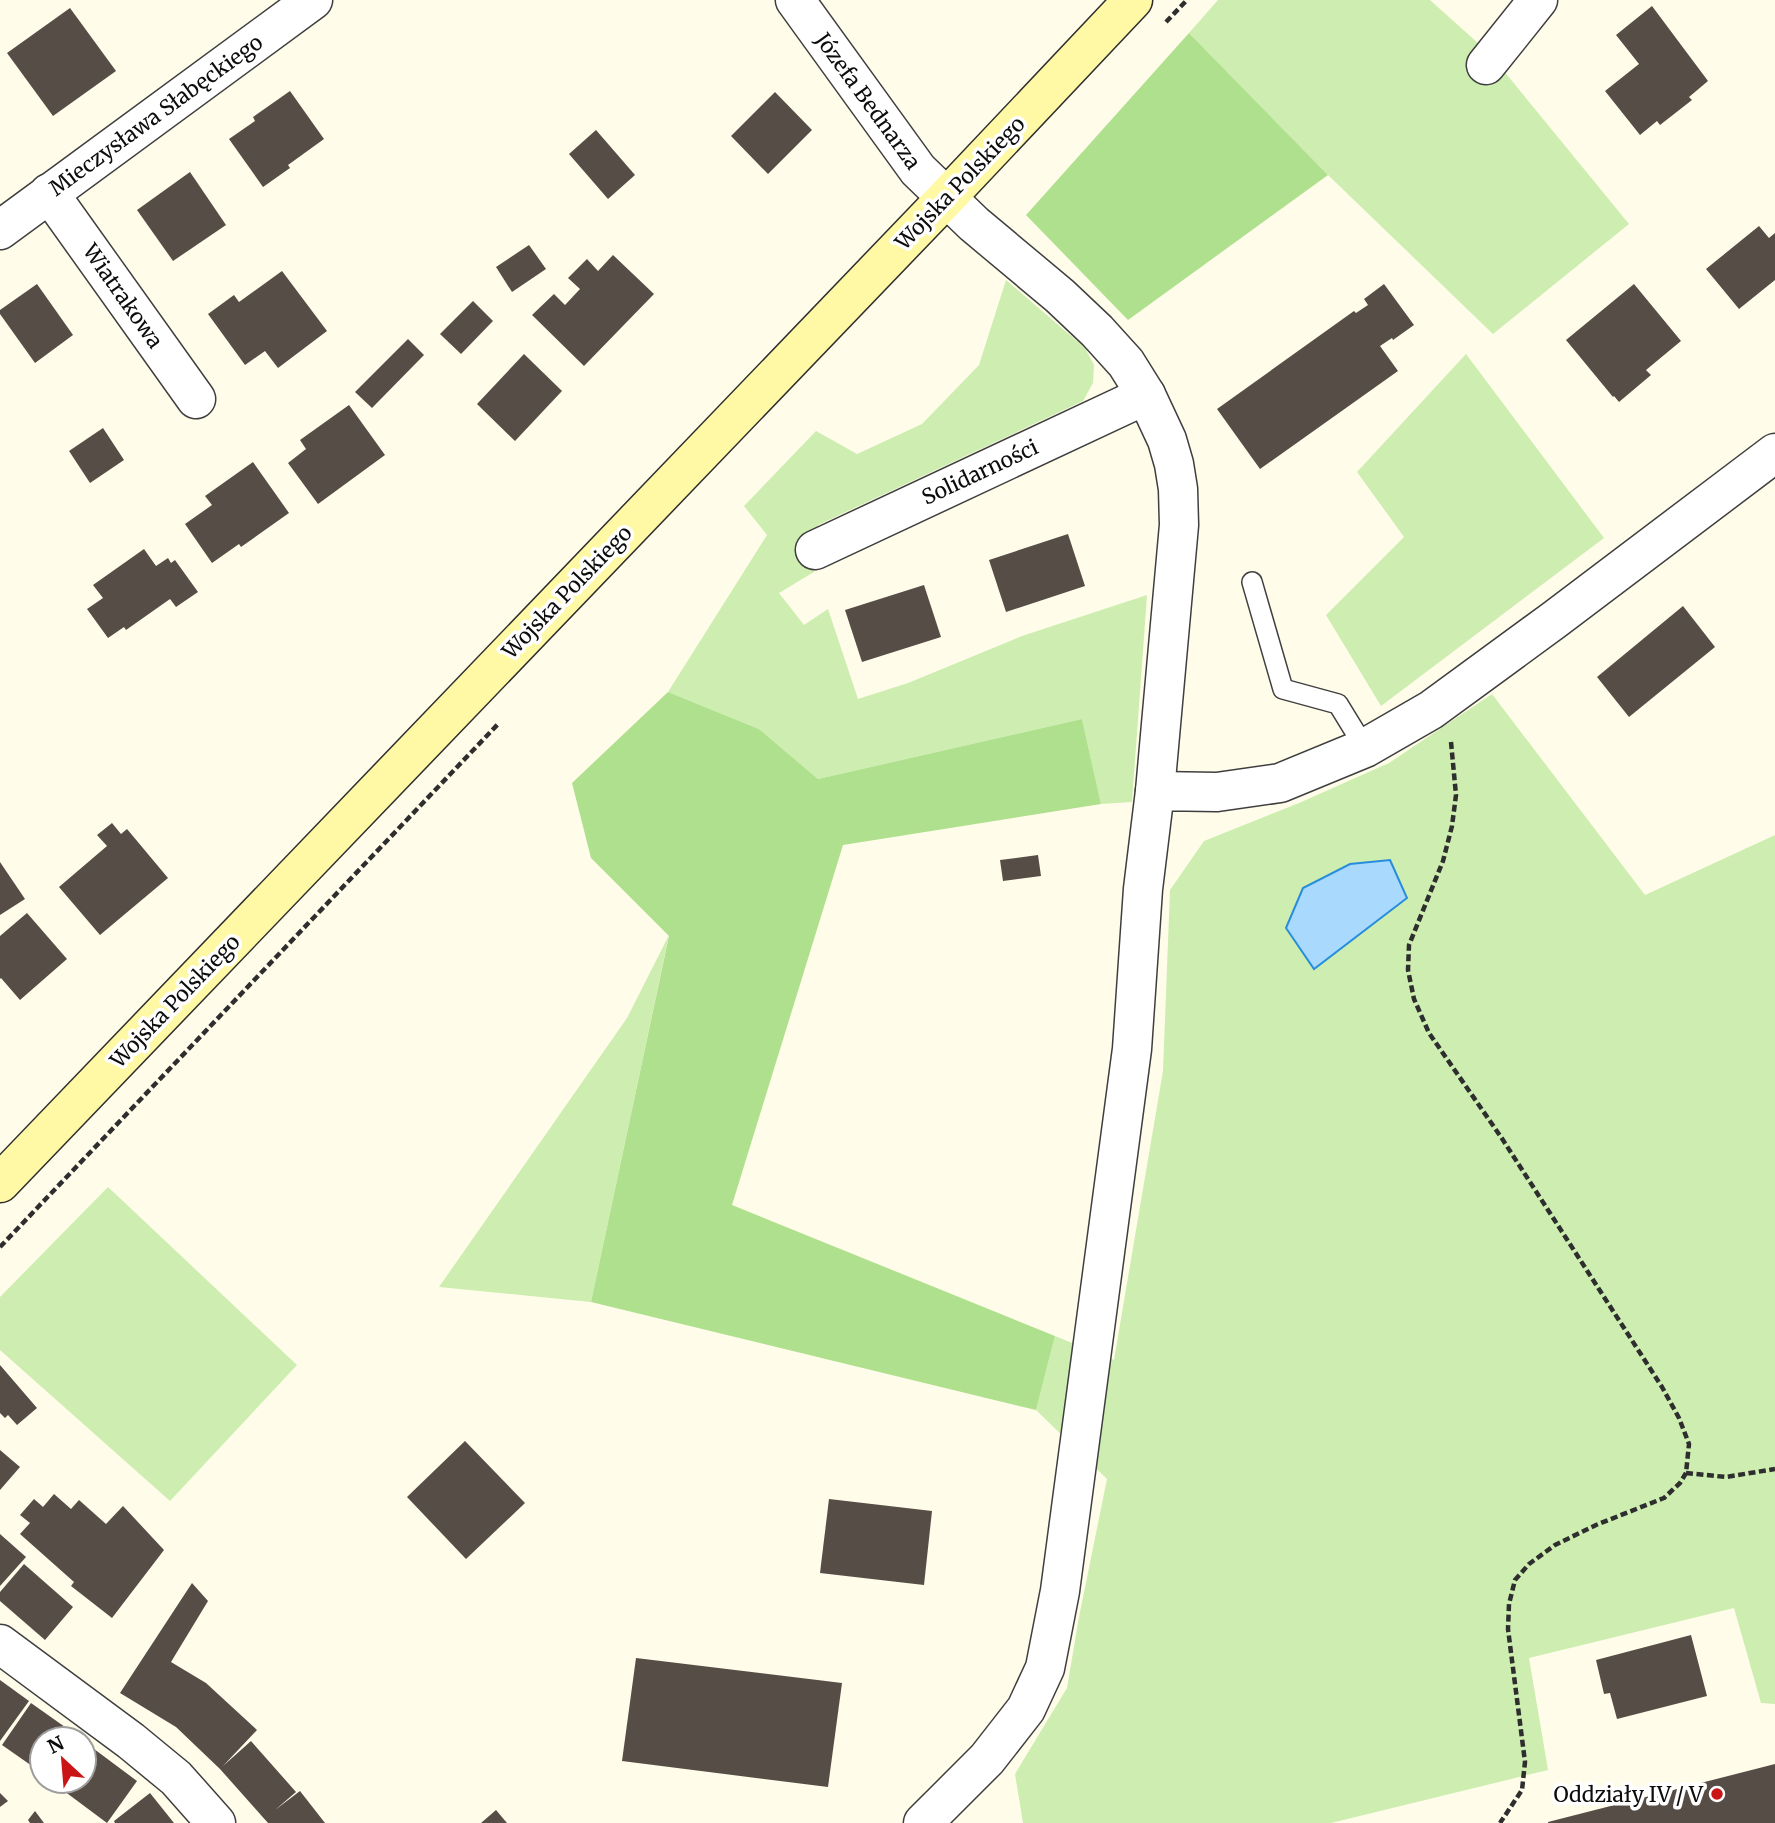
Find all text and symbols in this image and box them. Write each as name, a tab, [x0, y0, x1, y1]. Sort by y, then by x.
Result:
street label: Józefa Bednarza	[809, 27, 927, 175]
street label: Mieczysława Słabęckiego	[44, 28, 268, 202]
street label: Wojska Polskiego	[889, 110, 1031, 256]
street label: Wiatrakowa	[77, 238, 169, 353]
street label: Solidarności	[917, 433, 1043, 511]
street label: Wojska Polskiego	[496, 519, 638, 665]
street label: Wojska Polskiego	[104, 928, 246, 1074]
north arrow	[28, 1725, 98, 1795]
text: N	[44, 1731, 68, 1759]
place label: Oddziały IV / V	[1553, 1781, 1704, 1808]
marker: Oddziały IV / V	[1709, 1786, 1725, 1802]

